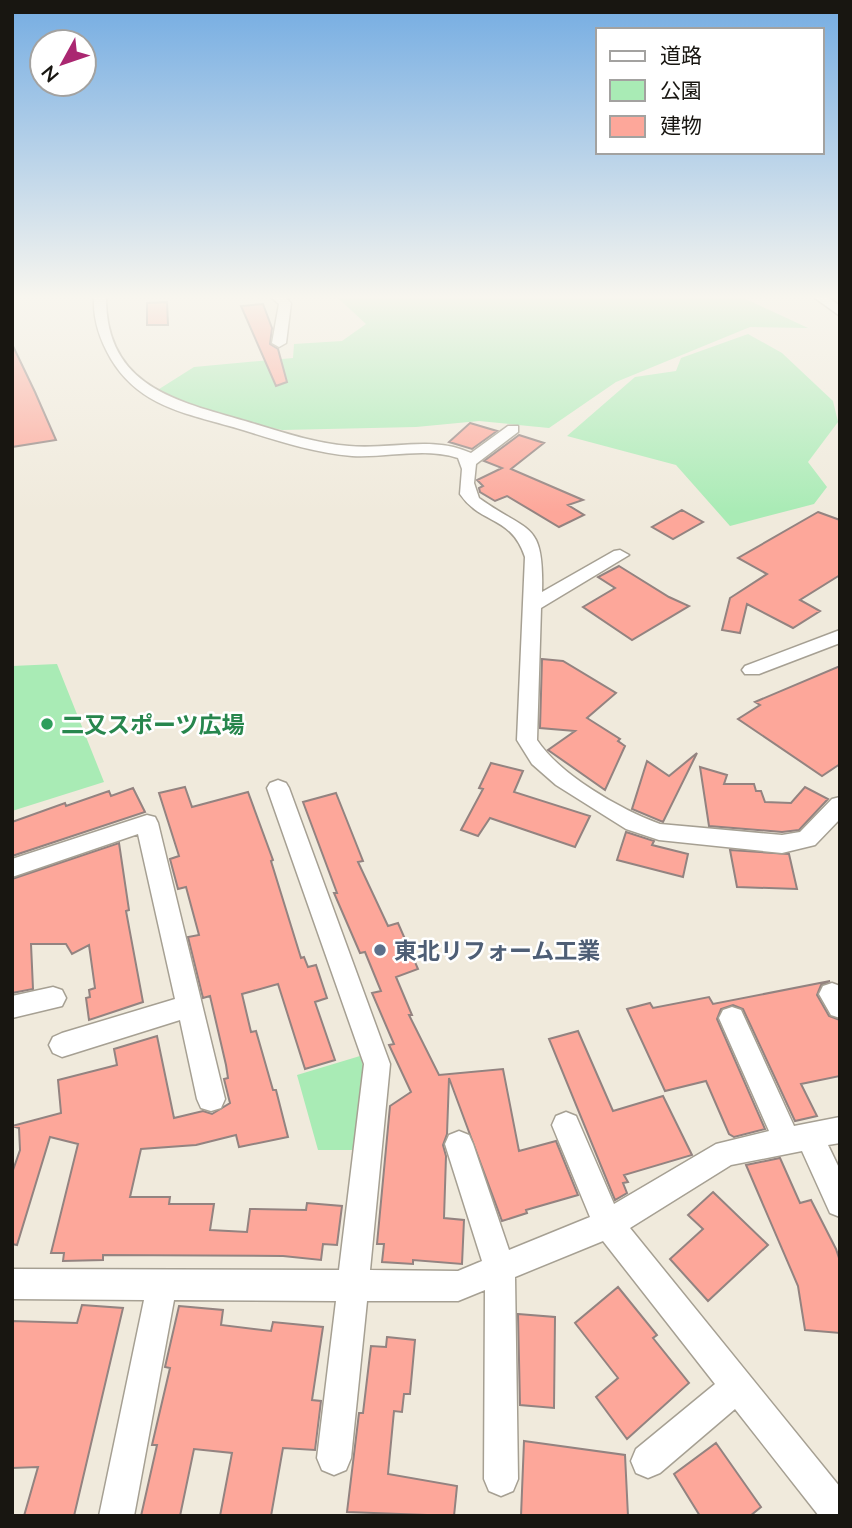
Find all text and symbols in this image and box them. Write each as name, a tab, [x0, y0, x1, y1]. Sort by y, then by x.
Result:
north arrow	[28, 28, 98, 98]
legend	[596, 28, 824, 154]
text: 道路	[660, 42, 702, 67]
text: N	[36, 61, 63, 87]
text: 公園	[660, 77, 702, 102]
text: 建物	[660, 112, 702, 137]
place label: 二又スポーツ広場	[61, 710, 245, 738]
marker: 二又スポーツ広場	[39, 716, 55, 732]
place label: 東北リフォーム工業	[394, 936, 600, 964]
marker: 東北リフォーム工業	[372, 942, 388, 958]

